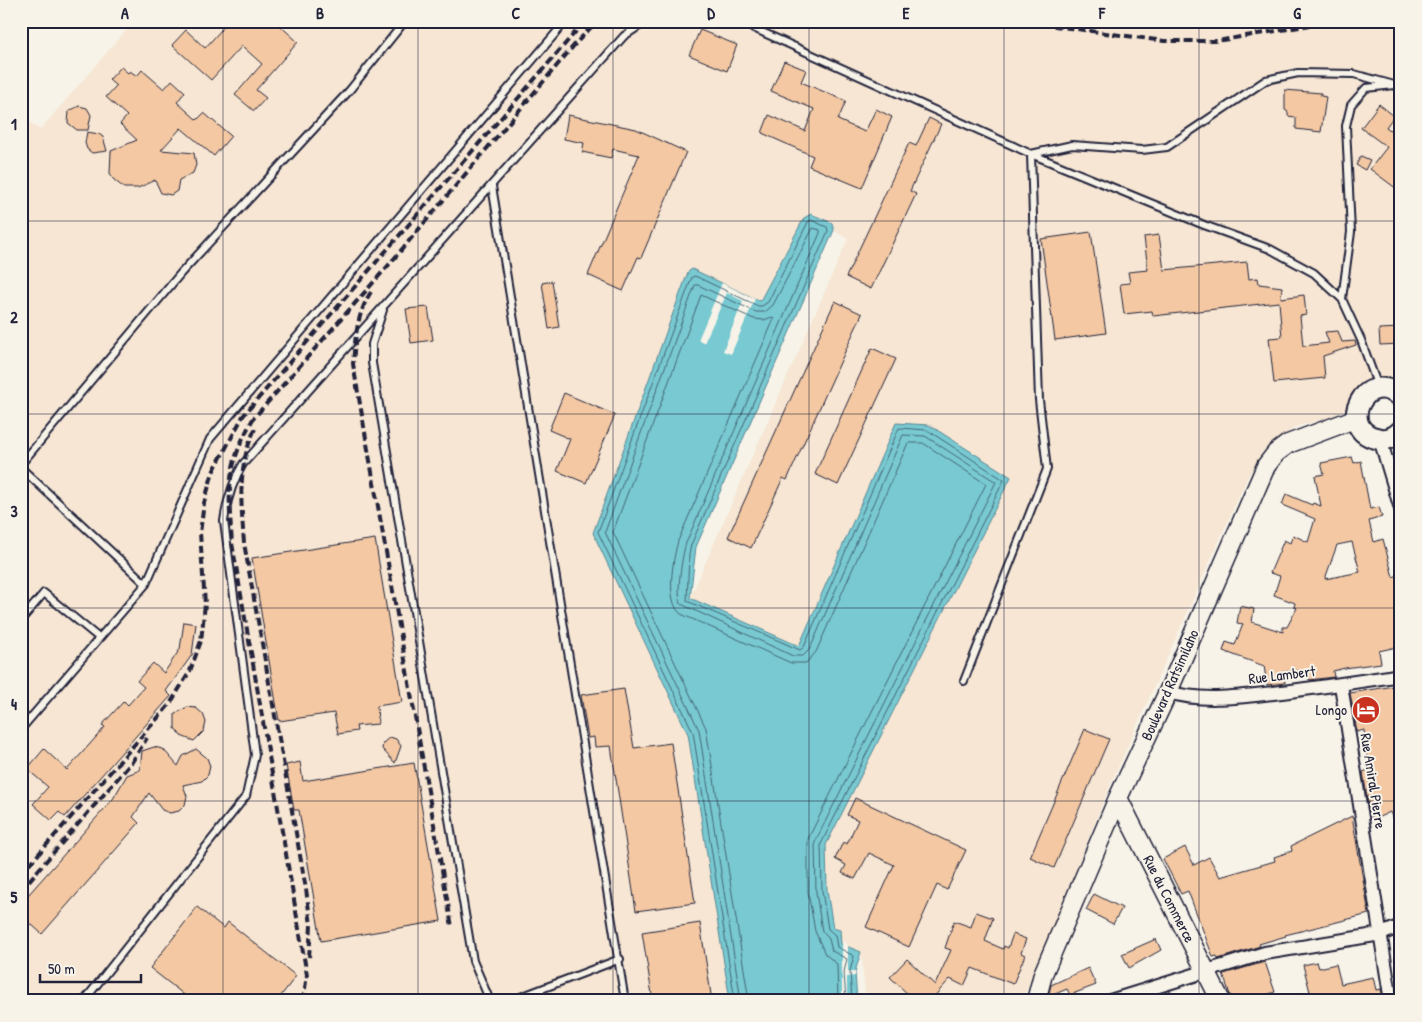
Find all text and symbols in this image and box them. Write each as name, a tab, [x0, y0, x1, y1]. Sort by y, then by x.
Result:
text: A	[121, 2, 129, 24]
text: B	[316, 2, 324, 24]
text: C	[512, 2, 521, 24]
text: D	[707, 2, 715, 24]
text: E	[902, 2, 910, 24]
text: F	[1098, 2, 1106, 24]
text: G	[1293, 2, 1301, 24]
text: 1	[11, 113, 17, 135]
text: 2	[10, 306, 18, 328]
text: 3	[10, 500, 18, 522]
street label: Boulevard Ratsimilaho	[1136, 626, 1203, 744]
street label: Rue Lambert	[1247, 660, 1317, 689]
text: 4	[11, 693, 17, 715]
hotel icon: Longo	[1351, 695, 1381, 725]
place label: Longo	[1316, 699, 1347, 720]
street label: Rue Amiral Pierre	[1356, 732, 1391, 830]
street label: Rue du Commerce	[1138, 851, 1201, 946]
text: 5	[11, 886, 18, 908]
scale bar	[40, 952, 141, 984]
text: 50 m	[48, 958, 75, 979]

